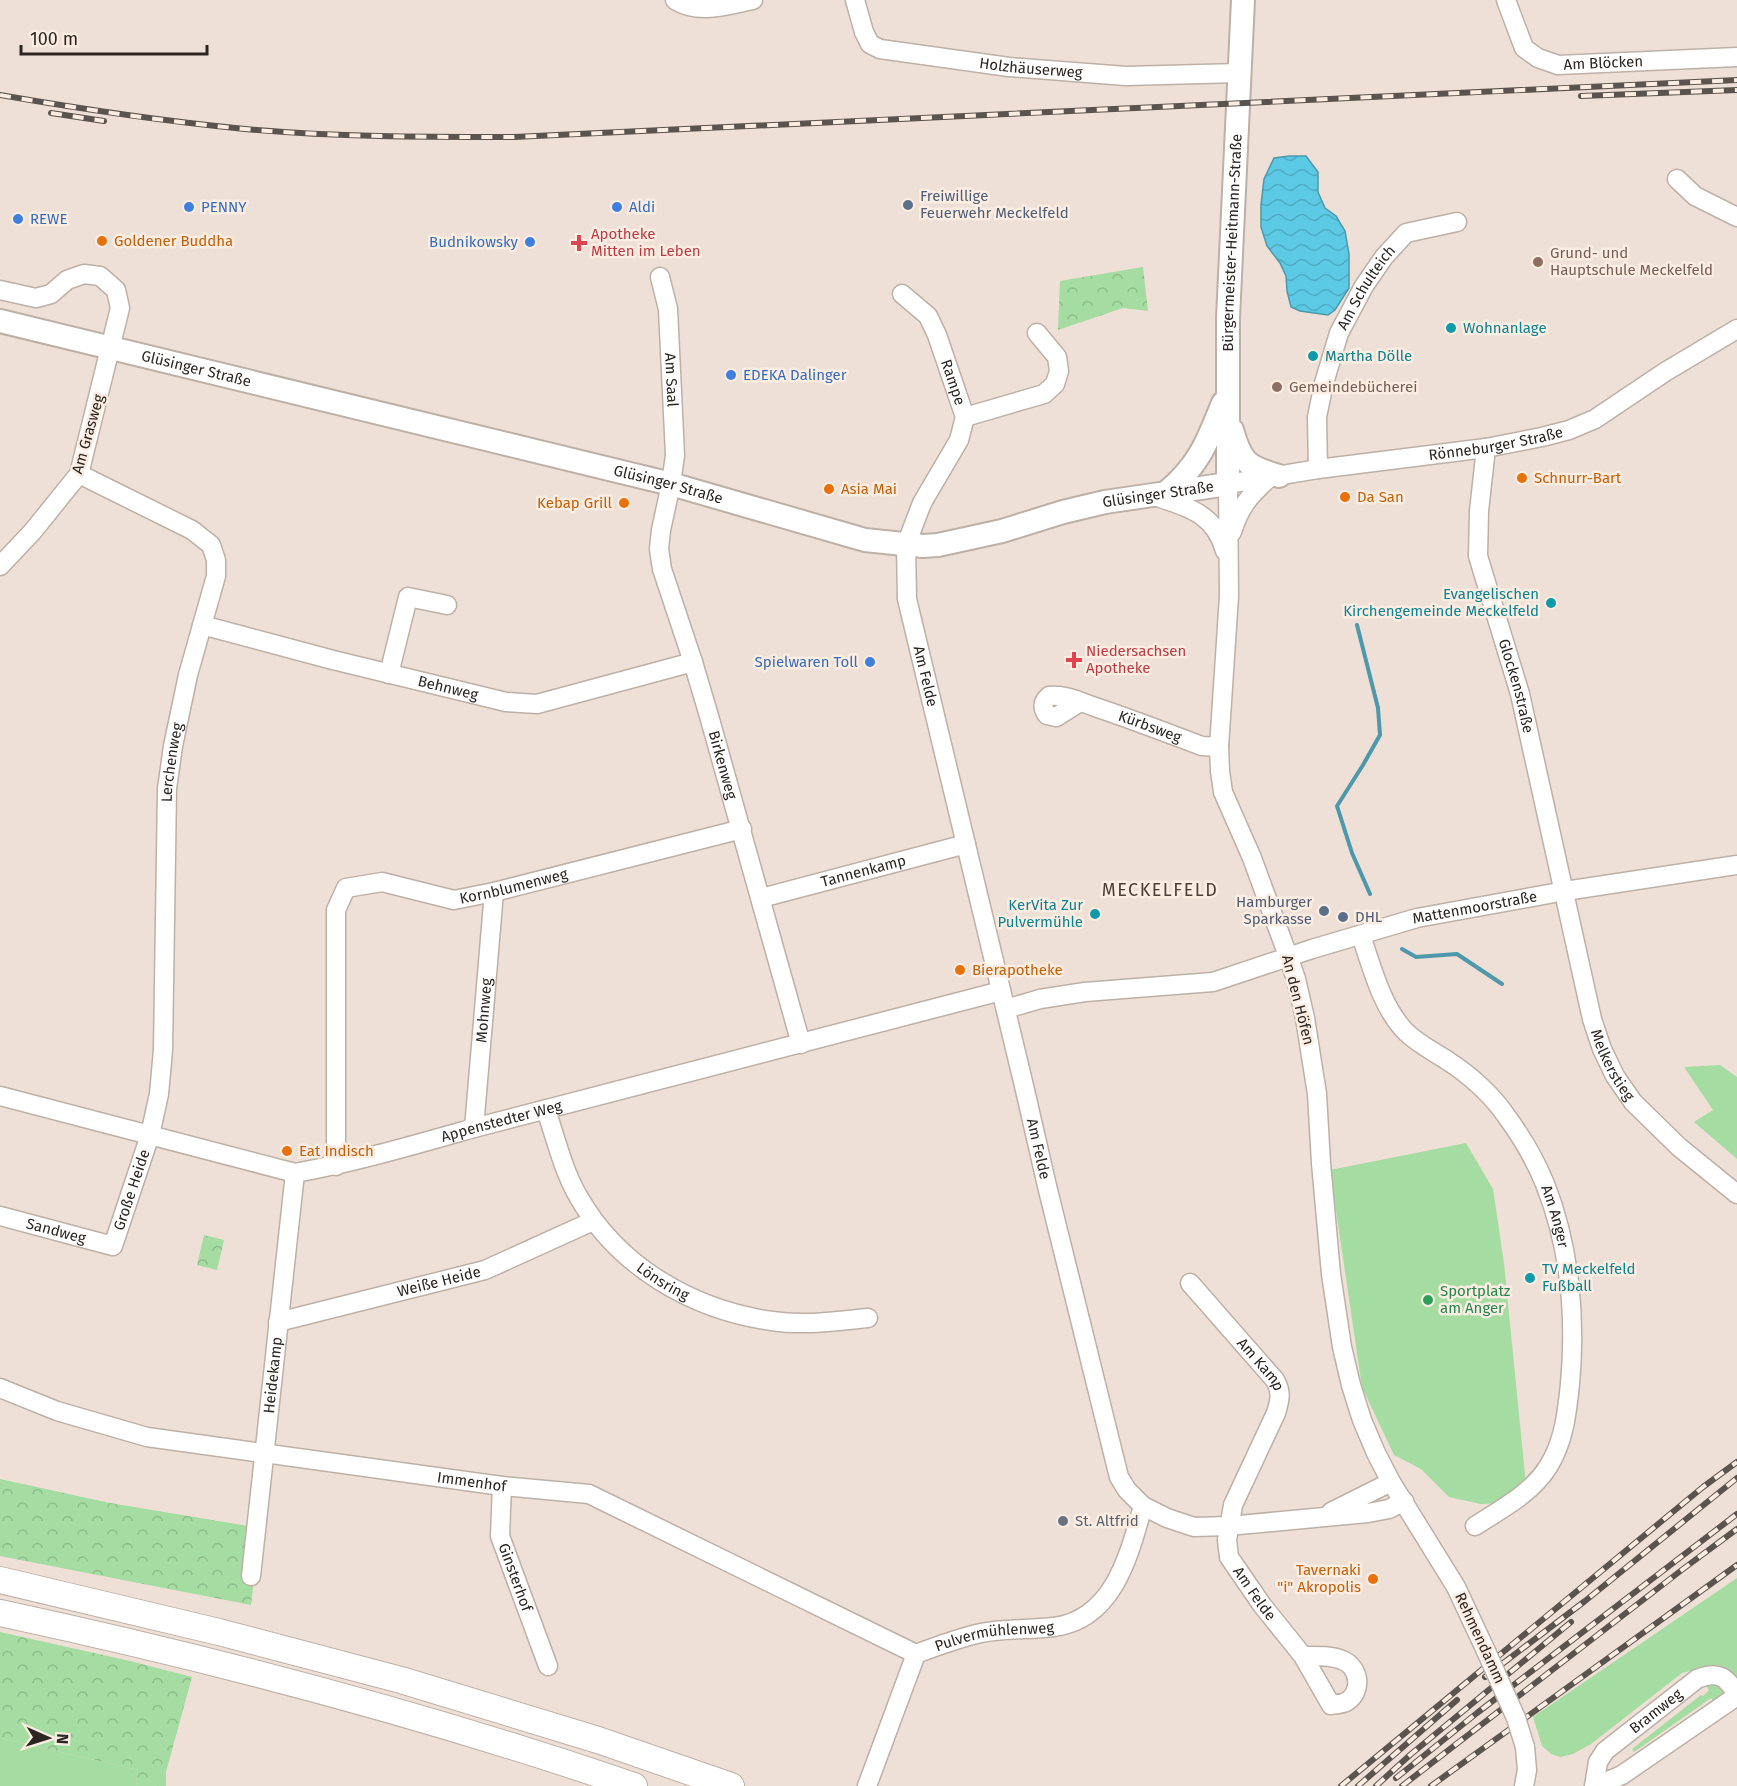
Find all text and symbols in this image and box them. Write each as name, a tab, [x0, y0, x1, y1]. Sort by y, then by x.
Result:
scale bar	[21, 18, 207, 56]
text: 100 m	[30, 28, 78, 50]
street label: Am Blöcken	[1563, 52, 1643, 74]
street label: Holzhäuserweg	[978, 54, 1083, 82]
street label: Bürgermeister-Heitmann-Straße	[1219, 133, 1246, 352]
place label: Freiwillige Feuerwehr Meckelfeld	[920, 187, 1069, 222]
place label: PENNY	[201, 198, 247, 216]
place label: Aldi	[629, 198, 655, 216]
marker: Freiwillige Feuerwehr Meckelfeld	[901, 198, 915, 212]
marker: PENNY	[182, 200, 196, 214]
marker: Aldi	[610, 200, 624, 214]
place label: REWE	[30, 210, 68, 228]
marker: REWE	[11, 212, 25, 226]
place label: Apotheke Mitten im Leben	[591, 225, 701, 260]
place label: Goldener Buddha	[114, 232, 233, 250]
place label: Budnikowsky	[429, 233, 519, 251]
marker: Goldener Buddha	[95, 234, 109, 248]
marker: Budnikowsky	[523, 235, 537, 249]
marker: Apotheke Mitten im Leben	[572, 236, 586, 250]
street label: Am Schulteich	[1333, 241, 1399, 333]
place label: Grund- und Hauptschule Meckelfeld	[1550, 244, 1713, 279]
marker: Grund- und Hauptschule Meckelfeld	[1531, 255, 1545, 269]
place label: Wohnanlage	[1463, 319, 1547, 337]
marker: Wohnanlage	[1444, 321, 1458, 335]
street label: Glüsinger Straße	[140, 347, 253, 391]
place label: Martha Dölle	[1325, 347, 1412, 365]
marker: Martha Dölle	[1306, 349, 1320, 363]
street label: Am Saal	[661, 352, 682, 408]
street label: Rampe	[937, 357, 969, 407]
place label: EDEKA Dalinger	[743, 366, 847, 384]
marker: EDEKA Dalinger	[724, 368, 738, 382]
place label: Gemeindebücherei	[1289, 378, 1417, 396]
marker: Gemeindebücherei	[1270, 380, 1284, 394]
street label: Am Grasweg	[68, 392, 108, 476]
street label: Rönneburger Straße	[1427, 423, 1565, 464]
street label: Glüsinger Straße	[612, 461, 725, 508]
place label: Schnurr-Bart	[1534, 469, 1622, 487]
marker: Schnurr-Bart	[1515, 471, 1529, 485]
street label: Glüsinger Straße	[1101, 477, 1215, 511]
place label: Asia Mai	[841, 480, 897, 498]
marker: Asia Mai	[822, 482, 836, 496]
place label: Da San	[1357, 488, 1404, 506]
marker: Da San	[1338, 490, 1352, 504]
place label: Kebap Grill	[537, 494, 613, 512]
marker: Kebap Grill	[617, 496, 631, 510]
place label: Evangelischen Kirchengemeinde Meckelfeld	[1343, 585, 1539, 620]
marker: Evangelischen Kirchengemeinde Meckelfeld	[1544, 596, 1558, 610]
street label: Glockenstraße	[1495, 637, 1537, 735]
place label: Niedersachsen Apotheke	[1086, 642, 1186, 677]
street label: Am Felde	[910, 644, 942, 709]
place label: Spielwaren Toll	[755, 653, 859, 671]
marker: Niedersachsen Apotheke	[1067, 653, 1081, 667]
marker: Spielwaren Toll	[863, 655, 877, 669]
street label: Behnweg	[416, 672, 480, 704]
street label: Kürbsweg	[1116, 707, 1184, 747]
street label: Lerchenweg	[158, 721, 187, 802]
street label: Birkenweg	[705, 729, 741, 801]
street label: Tannenkamp	[819, 851, 908, 891]
street label: Kornblumenweg	[458, 865, 570, 908]
district label: MECKELFELD	[1102, 879, 1218, 901]
street label: Mattenmoorstraße	[1411, 887, 1539, 928]
place label: Hamburger Sparkasse	[1236, 893, 1312, 928]
place label: KerVita Zur Pulvermühle	[998, 896, 1083, 931]
marker: Hamburger Sparkasse	[1317, 904, 1331, 918]
marker: KerVita Zur Pulvermühle	[1088, 907, 1102, 921]
place label: DHL	[1355, 908, 1383, 926]
marker: DHL	[1336, 910, 1350, 924]
street label: An den Höfen	[1278, 953, 1318, 1047]
place label: Bierapotheke	[972, 961, 1063, 979]
marker: Bierapotheke	[953, 963, 967, 977]
street label: Mohnweg	[472, 977, 496, 1043]
street label: Melkerstieg	[1587, 1027, 1638, 1104]
street label: Appenstedter Weg	[439, 1096, 564, 1146]
street label: Am Felde	[1023, 1117, 1054, 1181]
place label: Eat Indisch	[299, 1142, 374, 1160]
marker: Eat Indisch	[280, 1144, 294, 1158]
street label: Große Heide	[110, 1147, 154, 1233]
street label: Am Anger	[1537, 1182, 1572, 1249]
street label: Sandweg	[24, 1214, 88, 1247]
street label: Lönsring	[633, 1259, 692, 1304]
place label: TV Meckelfeld Fußball	[1542, 1260, 1636, 1295]
street label: Weiße Heide	[395, 1262, 483, 1301]
marker: TV Meckelfeld Fußball	[1523, 1271, 1537, 1285]
place label: Sportplatz am Anger	[1440, 1282, 1511, 1317]
marker: Sportplatz am Anger	[1421, 1293, 1435, 1307]
street label: Am Kamp	[1233, 1334, 1288, 1393]
street label: Heidekamp	[260, 1336, 286, 1415]
street label: Immenhof	[436, 1468, 508, 1495]
place label: St. Altfrid	[1075, 1512, 1139, 1530]
marker: St. Altfrid	[1056, 1514, 1070, 1528]
street label: Ginsterhof	[494, 1541, 536, 1615]
place label: Tavernaki "i" Akropolis	[1277, 1561, 1361, 1596]
street label: Am Felde	[1229, 1563, 1280, 1624]
marker: Tavernaki "i" Akropolis	[1366, 1572, 1380, 1586]
street label: Rehmendamm	[1451, 1590, 1509, 1686]
street label: Pulvermühlenweg	[932, 1618, 1055, 1655]
street label: Bramweg	[1626, 1685, 1686, 1737]
north arrow	[18, 1708, 78, 1768]
text: N	[53, 1733, 72, 1745]

